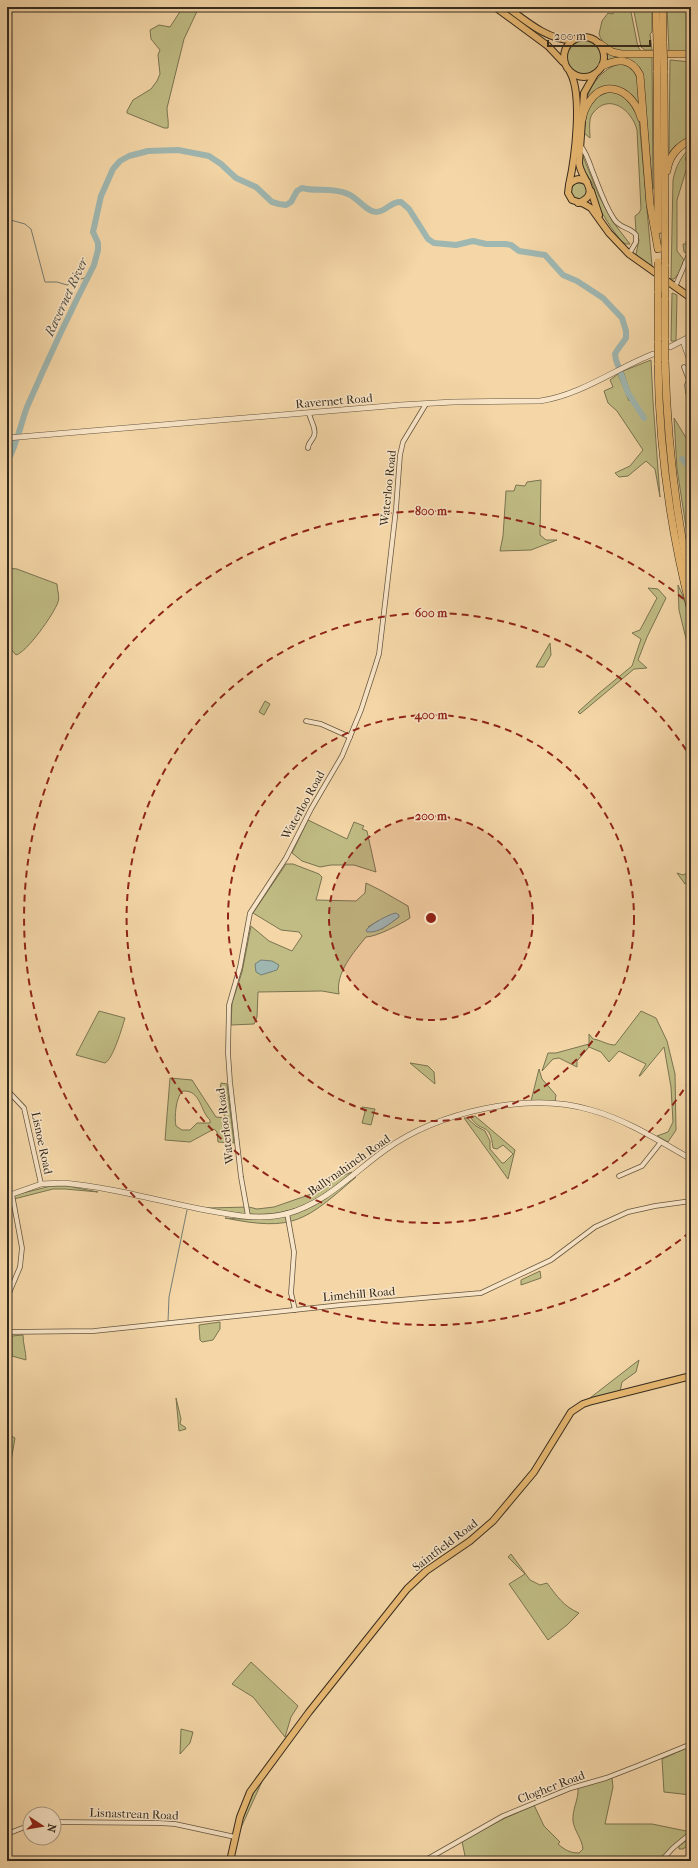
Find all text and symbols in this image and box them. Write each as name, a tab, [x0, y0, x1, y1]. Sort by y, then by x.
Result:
scale bar	[548, 22, 650, 48]
text: 200 m	[554, 29, 586, 43]
water label: Ravernet River	[41, 254, 91, 339]
street label: Ravernet Road	[295, 391, 374, 411]
street label: Waterloo Road	[377, 449, 399, 528]
text: 800 m	[415, 504, 448, 518]
text: 600 m	[415, 606, 448, 620]
text: 400 m	[414, 708, 448, 723]
street label: Waterloo Road	[278, 768, 328, 843]
text: 200 m	[415, 809, 448, 823]
centre of rings	[424, 911, 438, 925]
street label: Waterloo Road	[213, 1087, 237, 1166]
street label: Lisnoe Road	[29, 1111, 56, 1176]
street label: Ballynahinch Road	[305, 1131, 393, 1199]
street label: Limehill Road	[322, 1284, 396, 1304]
street label: Saintfield Road	[410, 1516, 481, 1574]
street label: Clogher Road	[515, 1768, 587, 1806]
street label: Lisnastrean Road	[89, 1805, 179, 1823]
north arrow	[22, 1806, 62, 1846]
text: N	[44, 1823, 59, 1834]

